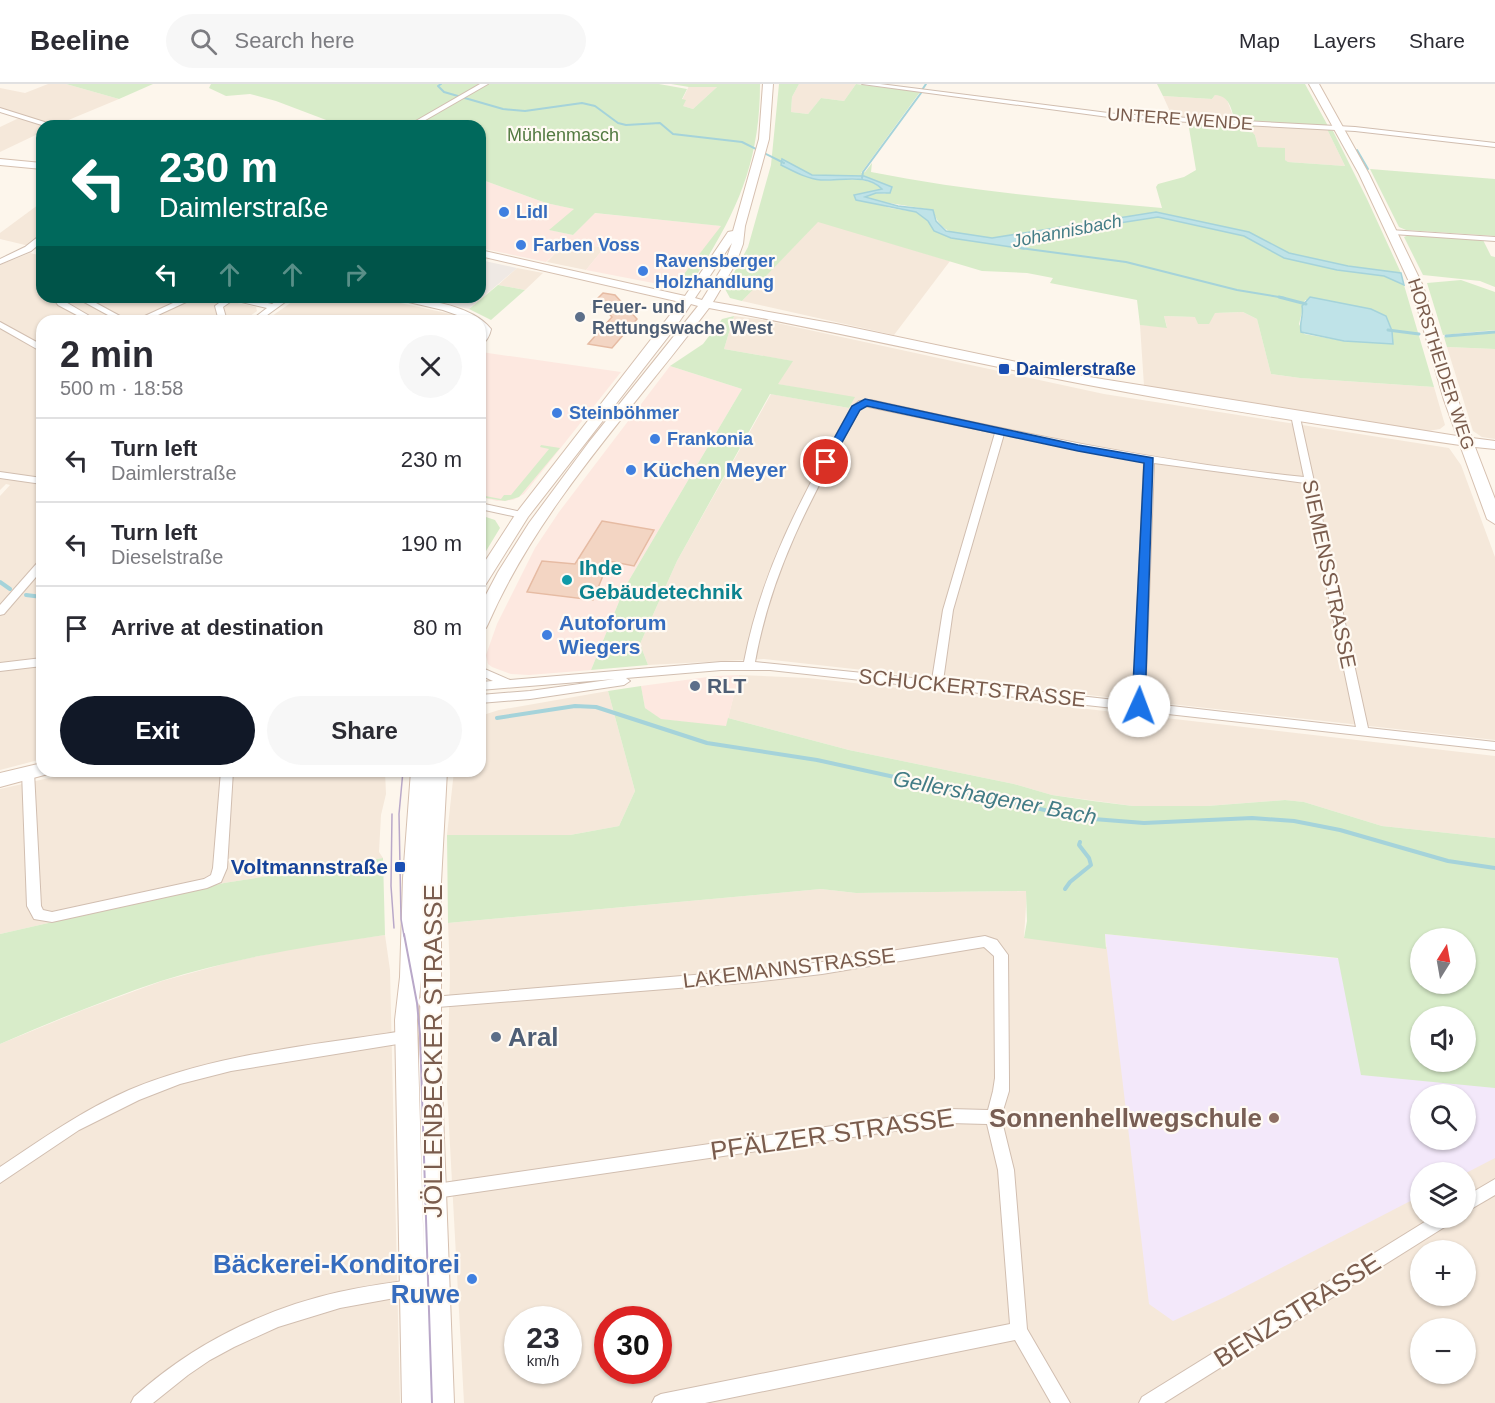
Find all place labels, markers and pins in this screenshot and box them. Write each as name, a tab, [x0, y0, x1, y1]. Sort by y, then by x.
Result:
place label: Lidl	[516, 202, 548, 222]
marker: Lidl	[497, 205, 511, 219]
place label: Farben Voss	[533, 235, 640, 255]
marker: Farben Voss	[514, 238, 528, 252]
place label: Ravensberger Holzhandlung	[655, 251, 775, 292]
marker: Ravensberger Holzhandlung	[636, 264, 650, 278]
place label: Feuer- und Rettungswache West	[592, 297, 773, 338]
marker: Feuer- und Rettungswache West	[573, 310, 587, 324]
place label: Daimlerstraße	[1016, 359, 1136, 379]
marker: Daimlerstraße	[997, 362, 1011, 376]
place label: Steinböhmer	[569, 403, 679, 423]
marker: Steinböhmer	[550, 406, 564, 420]
place label: Frankonia	[667, 429, 754, 449]
marker: Frankonia	[648, 432, 662, 446]
pin	[800, 436, 851, 487]
place label: Küchen Meyer	[643, 458, 787, 481]
marker: Küchen Meyer	[624, 463, 638, 477]
place label: Ihde Gebäudetechnik	[579, 556, 743, 603]
marker: Ihde Gebäudetechnik	[560, 573, 574, 587]
place label: Autoforum Wiegers	[559, 611, 666, 658]
marker: Autoforum Wiegers	[540, 628, 554, 642]
place label: RLT	[707, 674, 746, 697]
marker: RLT	[688, 679, 702, 693]
place label: Voltmannstraße	[231, 855, 388, 878]
marker: Voltmannstraße	[393, 860, 407, 874]
place label: Aral	[508, 1022, 559, 1052]
marker: Aral	[489, 1030, 503, 1044]
place label: Sonnenhellwegschule	[989, 1103, 1262, 1133]
marker: Sonnenhellwegschule	[1267, 1111, 1281, 1125]
place label: Bäckerei-Konditorei Ruwe	[213, 1249, 460, 1309]
marker: Bäckerei-Konditorei Ruwe	[465, 1272, 479, 1286]

